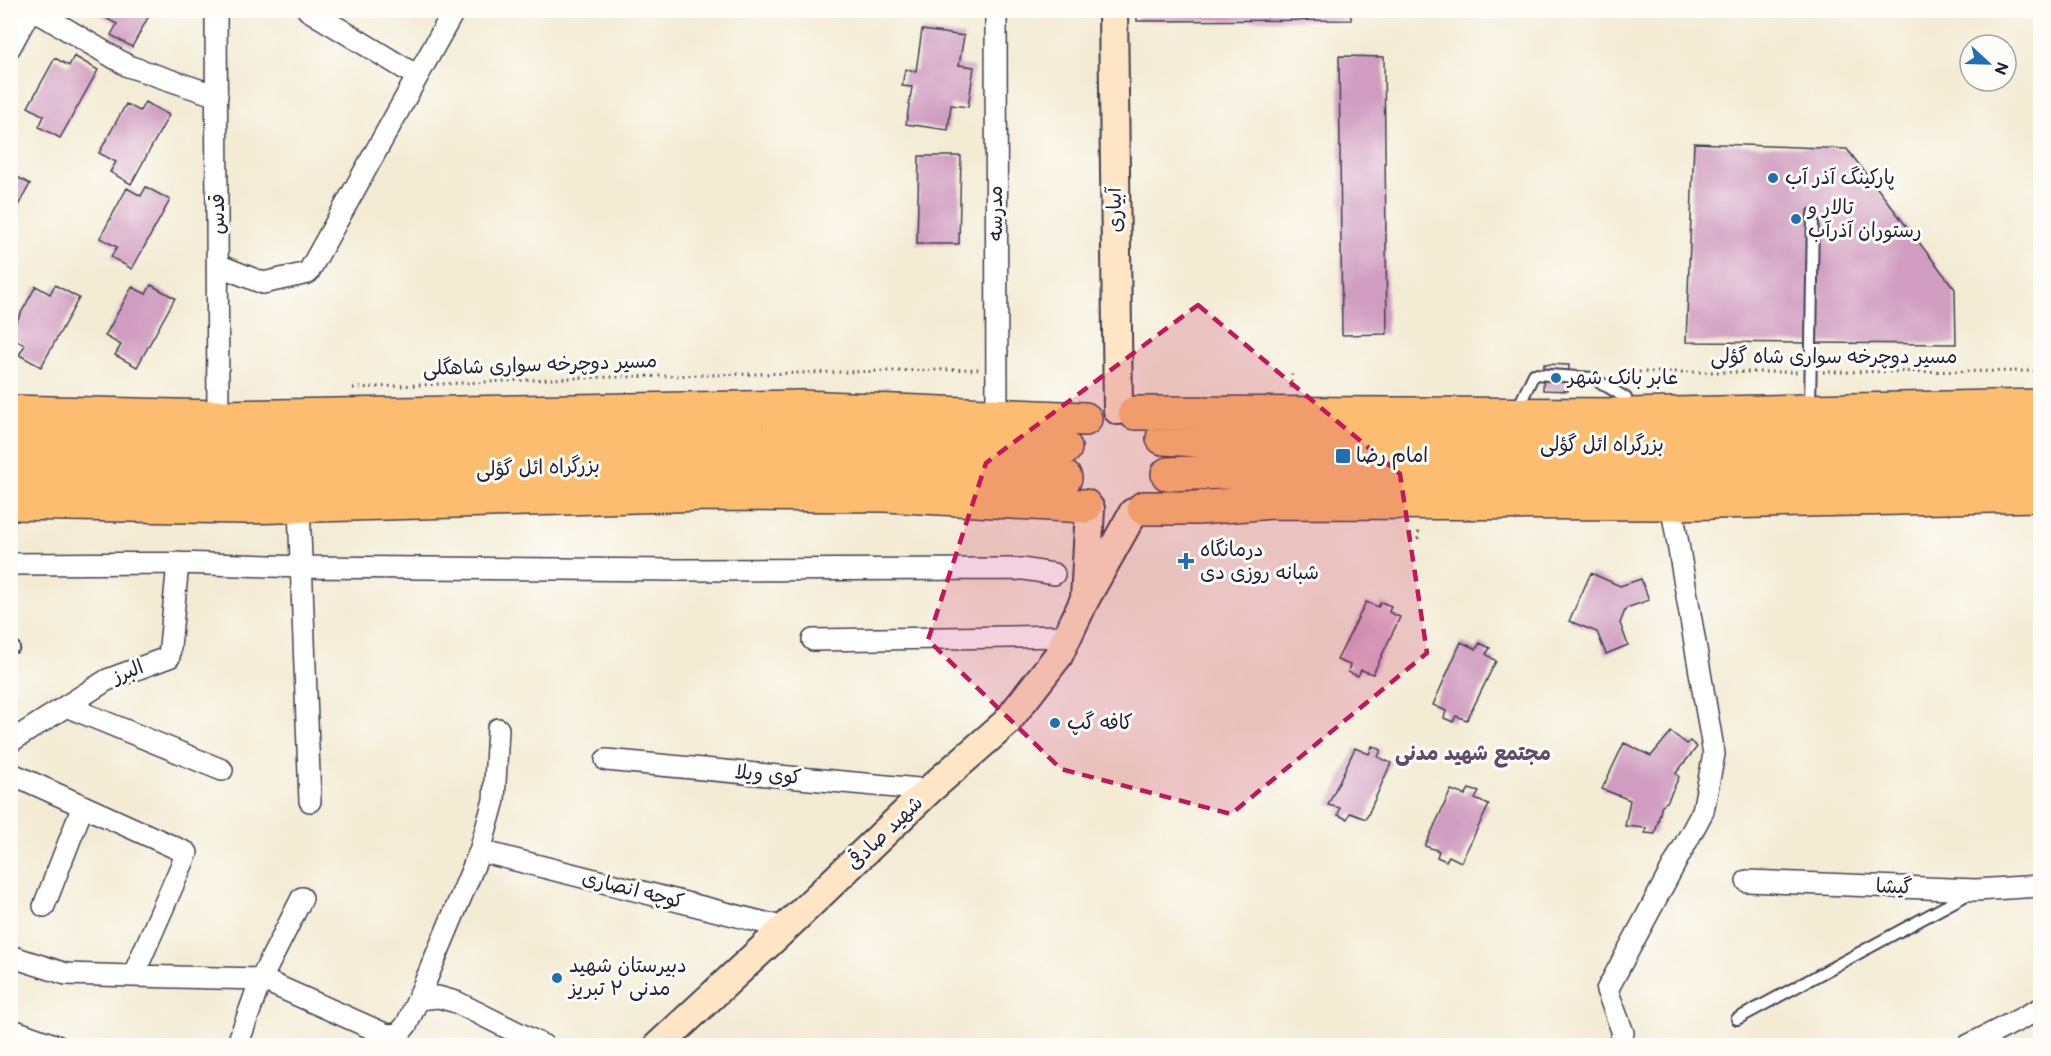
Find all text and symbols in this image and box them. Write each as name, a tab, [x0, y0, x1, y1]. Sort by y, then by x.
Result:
north arrow	[1958, 33, 2018, 93]
text: N	[1989, 59, 2012, 77]
place label: پارکینگ آذر آب	[1785, 166, 1895, 190]
marker: پارکینگ آذر آب	[1766, 171, 1780, 185]
street label: مدرسه	[984, 185, 1008, 241]
street label: آبیاری	[1103, 186, 1127, 233]
street label: قدس	[206, 194, 230, 234]
place label: تالار و رستوران آذرآب	[1806, 196, 1922, 244]
marker: تالار و رستوران آذرآب	[1789, 212, 1803, 226]
street label: مسیر دوچرخه سواری شاه گؤلی	[1710, 345, 1958, 369]
street label: مسیر دوچرخه سواری شاهگلی	[422, 349, 658, 381]
place label: عابر بانک شهر	[1566, 366, 1678, 390]
marker: عابر بانک شهر	[1549, 371, 1563, 385]
street label: بزرگراه ائل گؤلی	[1540, 433, 1664, 457]
place label: امام رضا	[1356, 444, 1428, 470]
marker: امام رضا	[1334, 447, 1352, 465]
street label: بزرگراه ائل گؤلی	[476, 454, 600, 482]
place label: درمانگاه شبانه روزی دی	[1200, 538, 1319, 585]
marker: درمانگاه شبانه روزی دی	[1177, 552, 1195, 570]
street label: البرز	[107, 655, 147, 690]
place label: کافه گپ	[1067, 711, 1133, 735]
marker: کافه گپ	[1048, 716, 1062, 730]
district label: مجتمع شهید مدنی	[1395, 741, 1551, 768]
street label: کوی ویلا	[734, 760, 802, 790]
street label: شهید صادقی	[841, 789, 928, 875]
street label: کوچه انصاری	[580, 866, 686, 914]
street label: گیشا	[1875, 874, 1913, 900]
place label: دبیرستان شهید مدنی ۲ تبریز	[567, 954, 687, 1001]
marker: دبیرستان شهید مدنی ۲ تبریز	[550, 971, 564, 985]

